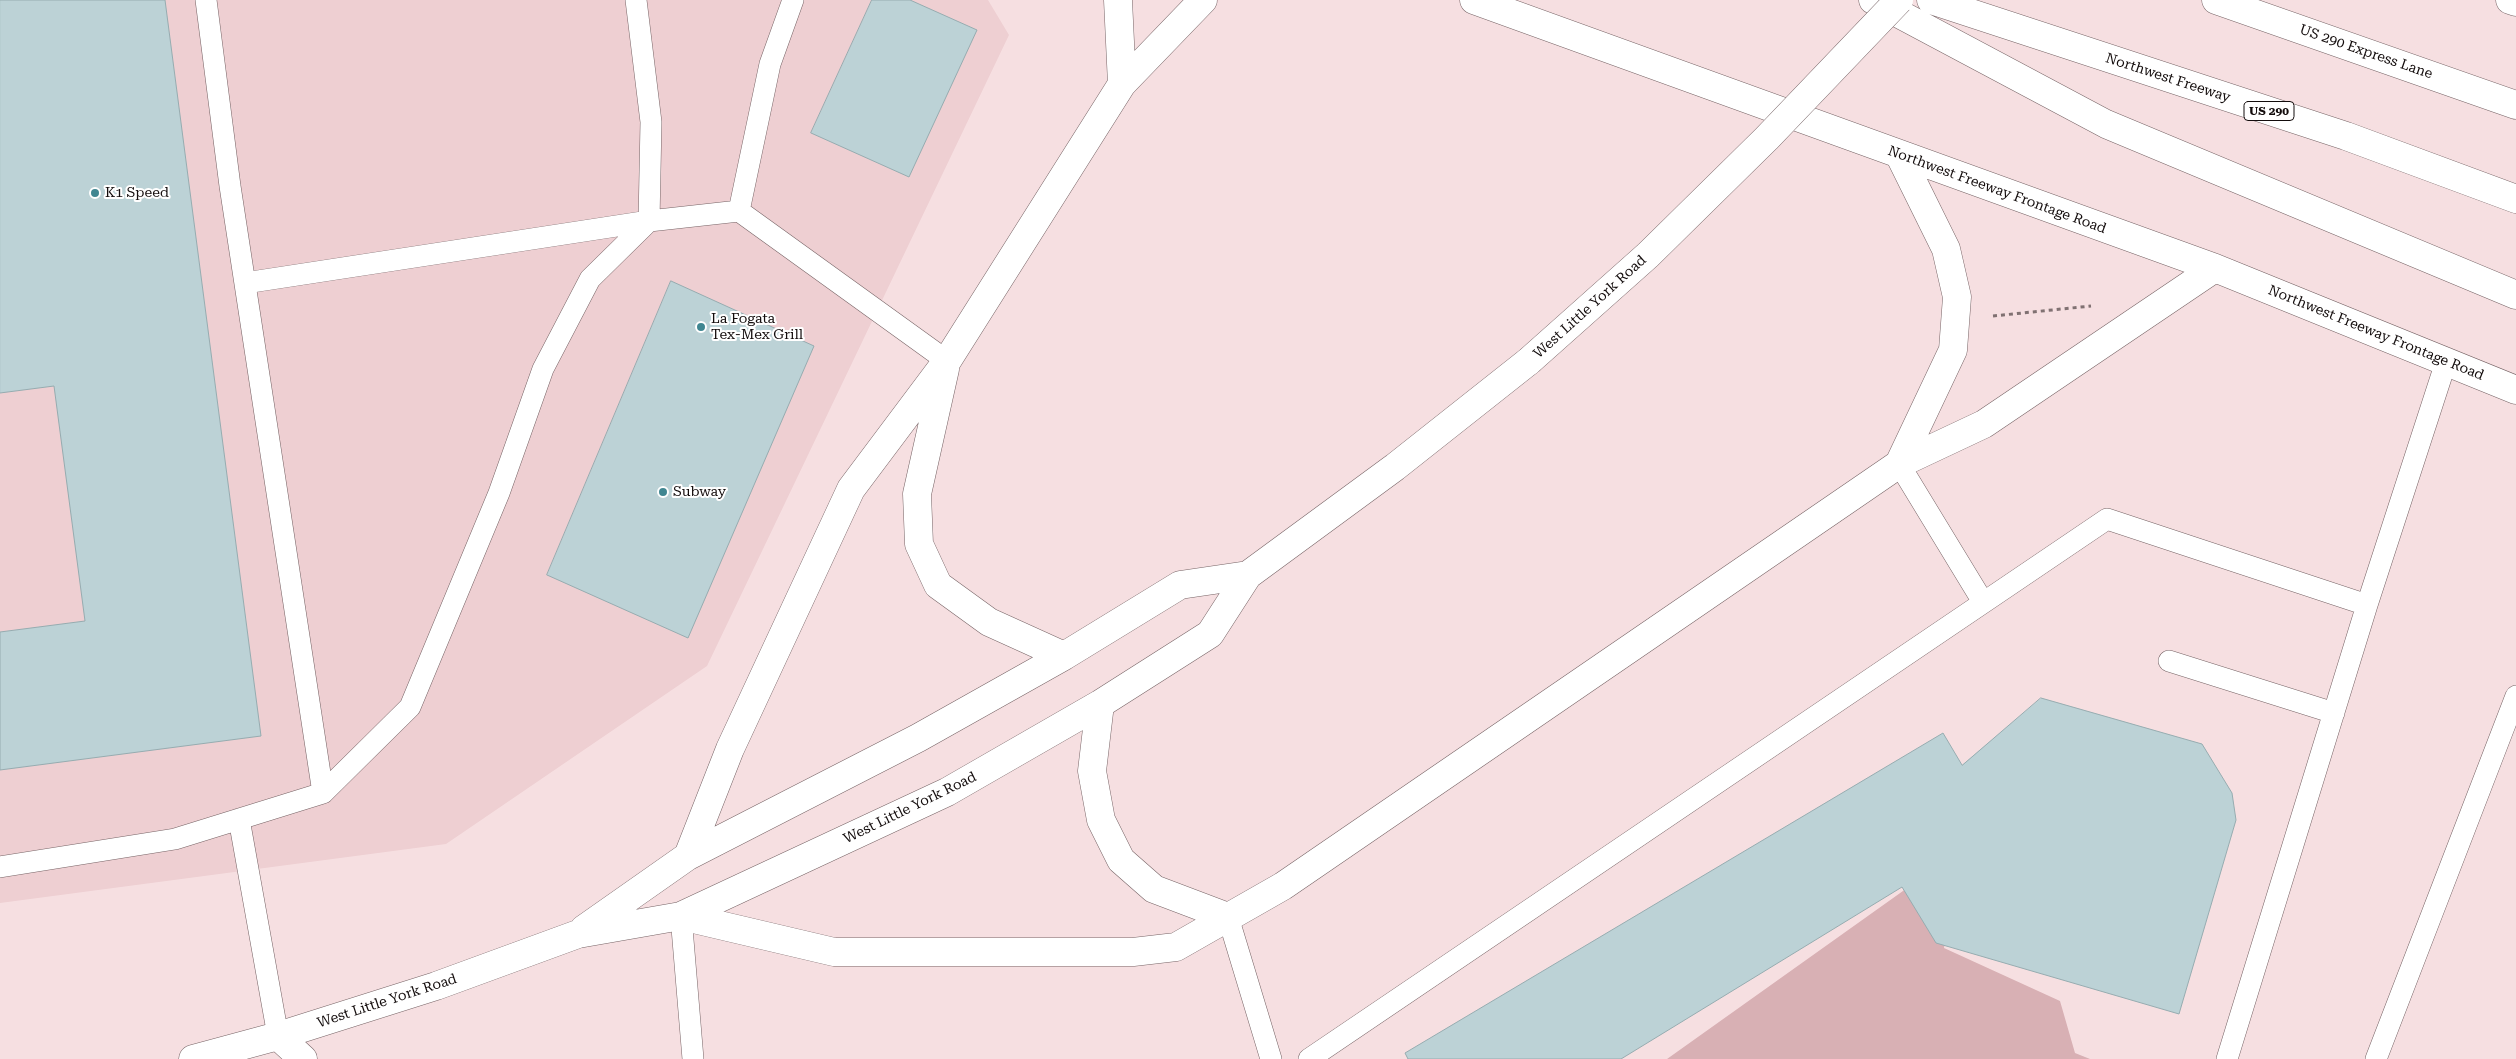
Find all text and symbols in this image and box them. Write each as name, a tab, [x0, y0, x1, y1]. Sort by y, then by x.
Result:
street label: US 290 Express Lane	[2297, 21, 2435, 83]
street label: Northwest Freeway	[2103, 50, 2233, 106]
road number: US 290	[2244, 102, 2294, 120]
street label: Northwest Freeway Frontage Road	[1885, 143, 2109, 237]
place label: K1 Speed	[105, 185, 169, 201]
marker: K1 Speed	[89, 187, 101, 199]
street label: West Little York Road	[1530, 252, 1650, 362]
street label: Northwest Freeway Frontage Road	[2266, 282, 2486, 384]
place label: La Fogata Tex-Mex Grill	[711, 311, 803, 344]
marker: La Fogata Tex-Mex Grill	[695, 321, 707, 333]
place label: Subway	[673, 484, 726, 500]
marker: Subway	[657, 486, 669, 498]
street label: West Little York Road	[841, 769, 979, 847]
street label: West Little York Road	[315, 971, 459, 1031]

